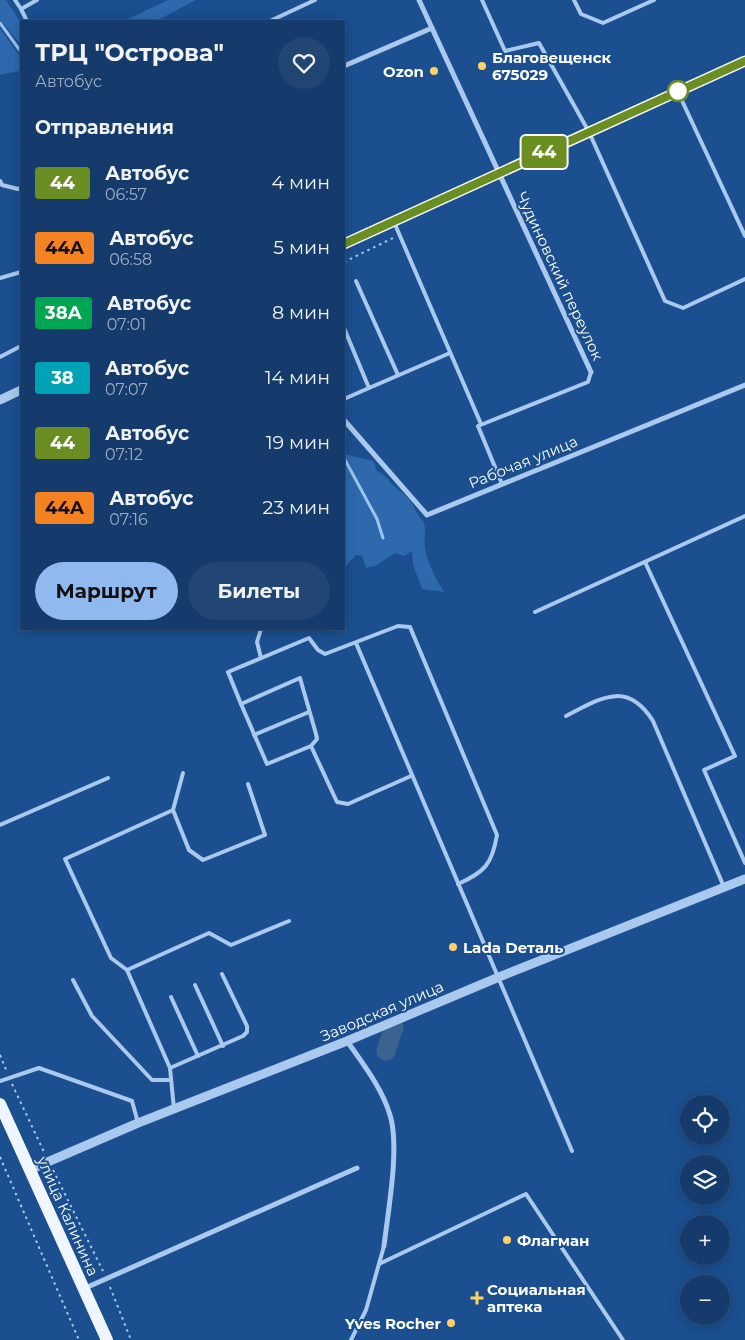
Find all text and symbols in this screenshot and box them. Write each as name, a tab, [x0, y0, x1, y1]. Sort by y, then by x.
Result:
button: heart	[278, 37, 330, 89]
text: ТРЦ "Острова"	[35, 38, 224, 67]
place label: Благовещенск 675029	[492, 48, 612, 84]
marker: Благовещенск 675029	[476, 60, 488, 72]
place label: Ozon	[383, 62, 424, 81]
marker: Ozon	[428, 65, 440, 77]
text: Автобус	[35, 72, 102, 91]
unlabelled marker	[667, 80, 689, 102]
text: Отправления	[35, 116, 174, 139]
line badge: 44	[522, 136, 566, 168]
text: 44	[532, 141, 556, 163]
text: Автобус	[105, 162, 189, 185]
text: 4 мин	[272, 171, 330, 194]
text: 44	[50, 172, 75, 194]
text: 06:57	[105, 185, 147, 204]
street label: Чудиновский переулок	[513, 189, 608, 364]
text: Автобус	[109, 227, 194, 250]
text: 5 мин	[273, 236, 330, 259]
text: 44А	[45, 237, 84, 259]
text: 06:58	[109, 250, 152, 269]
text: Автобус	[107, 292, 191, 315]
text: 8 мин	[272, 301, 330, 324]
text: 38А	[45, 302, 82, 324]
text: 07:01	[107, 315, 146, 334]
text: Автобус	[105, 357, 189, 380]
text: 14 мин	[265, 366, 330, 389]
text: 38	[51, 367, 74, 389]
text: 07:07	[105, 380, 148, 399]
text: Автобус	[105, 422, 189, 445]
text: 19 мин	[266, 431, 330, 454]
street label: Рабочая улица	[466, 431, 580, 493]
text: 44	[50, 432, 75, 454]
text: 07:12	[105, 445, 143, 464]
text: Автобус	[109, 487, 194, 510]
text: 23 мин	[263, 496, 330, 519]
text: 44А	[45, 497, 84, 519]
text: 07:16	[109, 510, 148, 529]
button: Маршрут	[35, 562, 178, 620]
button: Билеты	[188, 562, 330, 620]
place label: Lada Dеталь	[463, 938, 563, 957]
marker: Lada Dеталь	[447, 941, 459, 953]
street label: Заводская улица	[318, 976, 446, 1046]
map controls	[680, 1095, 730, 1325]
button: locate	[680, 1095, 730, 1145]
street label: улица Калинина	[33, 1152, 103, 1279]
button: layers	[680, 1155, 730, 1205]
button: +	[680, 1215, 730, 1265]
place label: Флагман	[517, 1231, 589, 1250]
marker: Флагман	[501, 1234, 513, 1246]
button: −	[680, 1275, 730, 1325]
place label: Социальная аптека	[487, 1280, 586, 1316]
marker: Социальная аптека	[471, 1292, 483, 1304]
place label: Yves Rocher	[344, 1314, 442, 1333]
marker: Yves Rocher	[445, 1317, 457, 1329]

